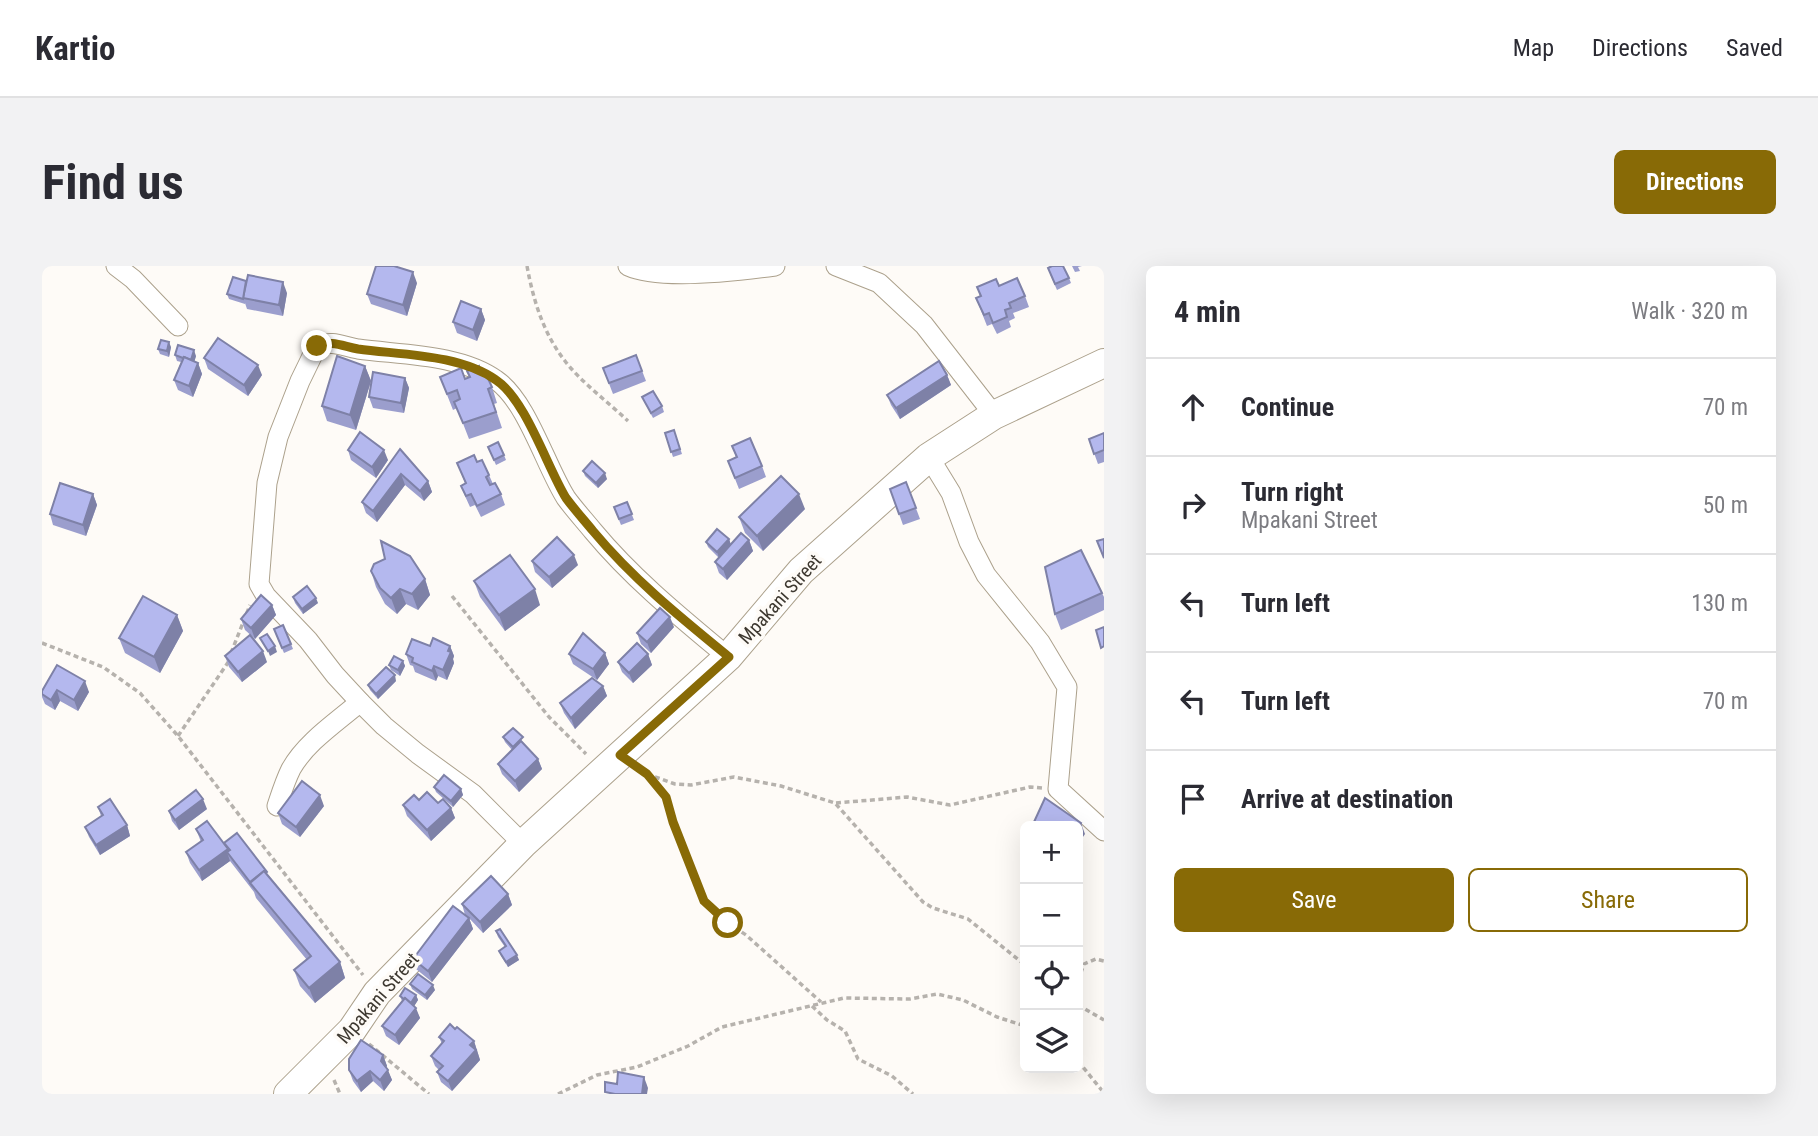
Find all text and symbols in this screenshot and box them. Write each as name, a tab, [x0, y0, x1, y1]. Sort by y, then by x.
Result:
text: Kartio	[35, 29, 115, 68]
text: Map	[1513, 34, 1554, 62]
text: Directions	[1592, 34, 1688, 62]
text: Saved	[1726, 34, 1783, 62]
button: Directions	[1614, 150, 1776, 214]
text: Find us	[42, 154, 184, 211]
text: 4 min	[1174, 294, 1241, 329]
text: Walk · 320 m	[1631, 298, 1748, 325]
route end	[301, 330, 332, 361]
icon: ahead	[1174, 388, 1212, 426]
text: Continue	[1241, 392, 1334, 422]
text: 70 m	[1703, 394, 1748, 421]
text: Turn right	[1241, 477, 1343, 507]
icon: right	[1174, 486, 1212, 524]
text: 50 m	[1703, 492, 1748, 519]
text: Mpakani Street	[1241, 507, 1378, 534]
street label: Mpakani Street	[734, 549, 826, 649]
icon: left	[1174, 584, 1212, 622]
text: Turn left	[1241, 588, 1330, 618]
text: 130 m	[1691, 590, 1748, 617]
icon: left	[1174, 682, 1212, 720]
text: Turn left	[1241, 686, 1330, 716]
text: 70 m	[1703, 688, 1748, 715]
icon: arrive	[1174, 780, 1212, 818]
text: Arrive at destination	[1241, 784, 1453, 814]
map controls	[1020, 821, 1083, 1073]
button: +	[1020, 821, 1083, 884]
button: Save	[1174, 868, 1454, 932]
button: Share	[1468, 868, 1748, 932]
button: −	[1020, 884, 1083, 947]
route start	[712, 907, 743, 938]
button: locate	[1020, 947, 1083, 1010]
street label: Mpakani Street	[332, 948, 424, 1048]
button: layers	[1020, 1010, 1083, 1073]

